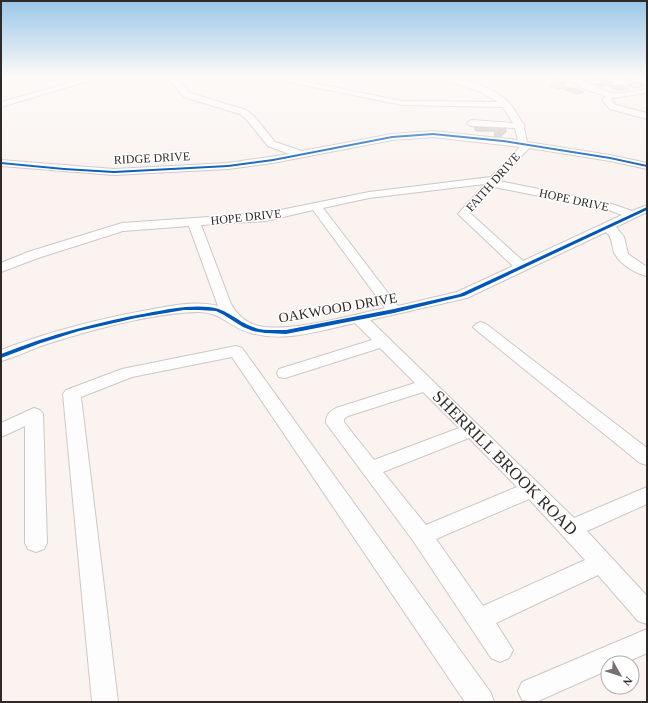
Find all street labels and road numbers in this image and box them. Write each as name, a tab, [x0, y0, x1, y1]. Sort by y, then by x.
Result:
street label: RIDGE DRIVE	[114, 149, 190, 167]
street label: FAITH DRIVE	[463, 150, 523, 214]
street label: HOPE DRIVE	[538, 186, 610, 214]
street label: HOPE DRIVE	[210, 206, 282, 228]
street label: OAKWOOD DRIVE	[278, 290, 398, 326]
street label: SHERRILL BROOK ROAD	[429, 387, 581, 539]

